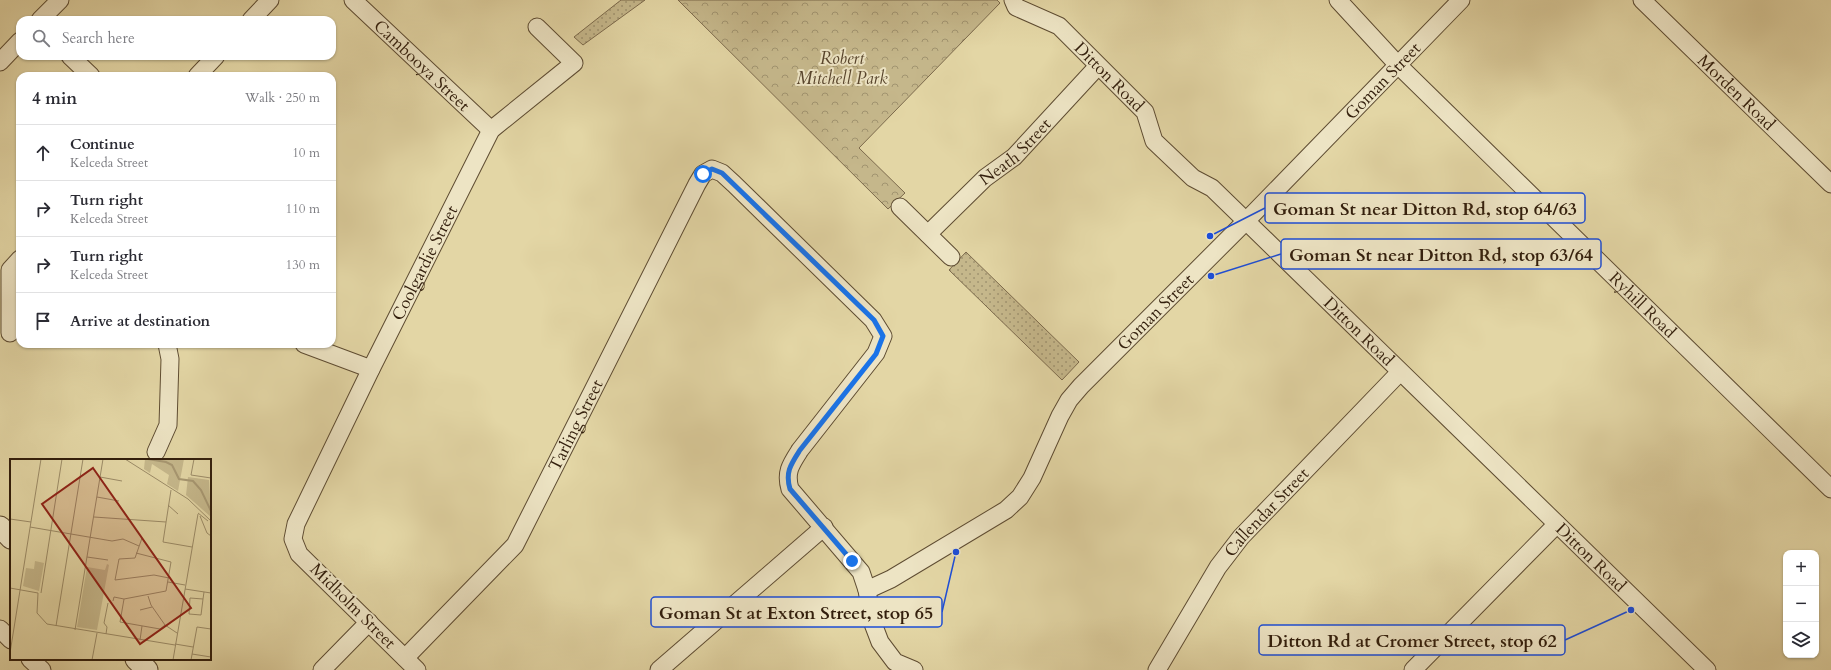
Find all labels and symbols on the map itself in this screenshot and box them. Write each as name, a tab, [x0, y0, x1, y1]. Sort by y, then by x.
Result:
street label: Cambooya Street	[369, 14, 476, 117]
street label: Ditton Road	[1069, 36, 1149, 116]
street label: Goman Street	[1340, 37, 1426, 124]
park label: Robert Mitchell Park	[796, 47, 888, 90]
street label: Morden Road	[1693, 49, 1780, 135]
street label: Neath Street	[974, 113, 1056, 190]
route start	[694, 165, 712, 183]
callout: Goman St near Ditton Rd, stop 64/63	[1265, 193, 1585, 223]
text: Goman St near Ditton Rd, stop 64/63	[1273, 197, 1577, 222]
street label: Coolgardie Street	[386, 201, 463, 324]
callout: Goman St near Ditton Rd, stop 63/64	[1281, 239, 1601, 269]
text: Goman St near Ditton Rd, stop 63/64	[1289, 243, 1593, 268]
street label: Ryhill Road	[1604, 267, 1681, 343]
street label: Goman Street	[1112, 268, 1199, 355]
street label: Ditton Road	[1319, 291, 1399, 371]
street label: Tarling Street	[543, 375, 608, 475]
inset map	[10, 459, 211, 660]
street label: Callendar Street	[1219, 462, 1314, 561]
street label: Ditton Road	[1551, 517, 1631, 597]
route end	[843, 552, 861, 570]
street label: Midholm Street	[305, 558, 401, 654]
callout: Goman St at Exton Street, stop 65	[651, 597, 942, 627]
text: Goman St at Exton Street, stop 65	[659, 601, 933, 626]
callout: Ditton Rd at Cromer Street, stop 62	[1259, 625, 1565, 655]
text: Ditton Rd at Cromer Street, stop 62	[1267, 629, 1557, 654]

